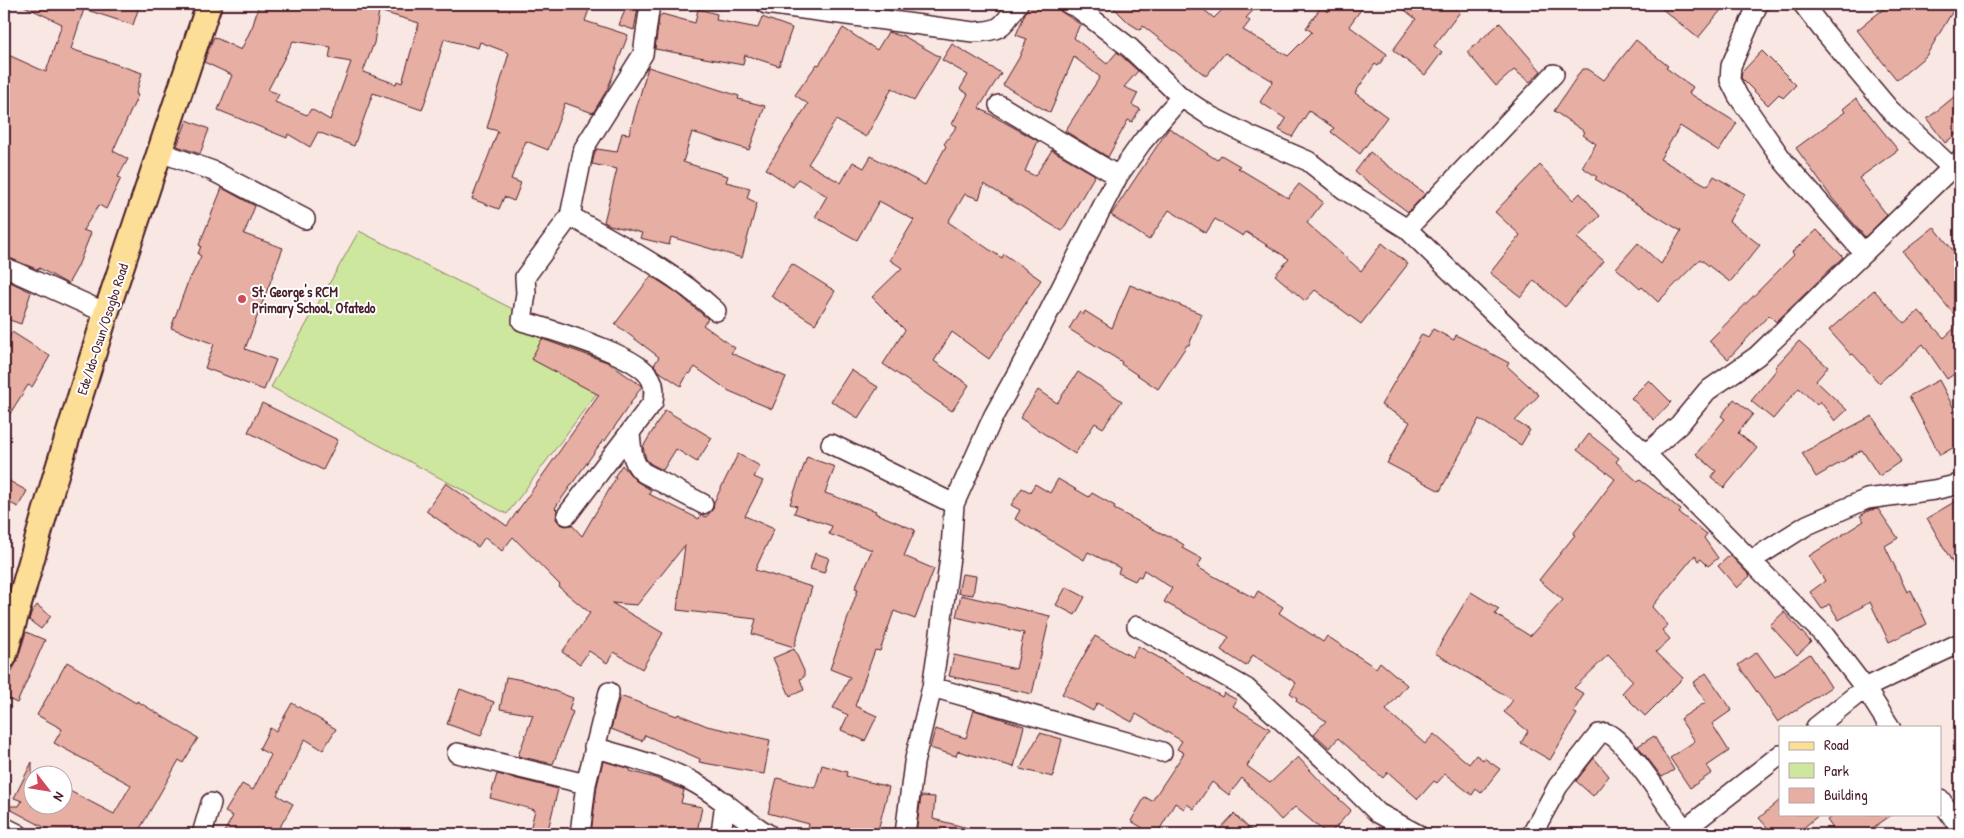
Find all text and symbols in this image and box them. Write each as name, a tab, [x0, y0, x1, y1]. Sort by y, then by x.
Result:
street label: Ede/Ido-Osun/Osogbo Road	[72, 260, 133, 397]
place label: St. George's RCM Primary School, Ofatedo	[252, 282, 376, 319]
marker: St. George's RCM Primary School, Ofatedo	[236, 293, 248, 305]
legend	[1779, 726, 1942, 816]
text: Road	[1824, 734, 1849, 755]
text: Park	[1824, 760, 1849, 781]
north arrow	[22, 766, 72, 816]
text: Building	[1824, 784, 1868, 805]
text: N	[49, 789, 70, 806]

